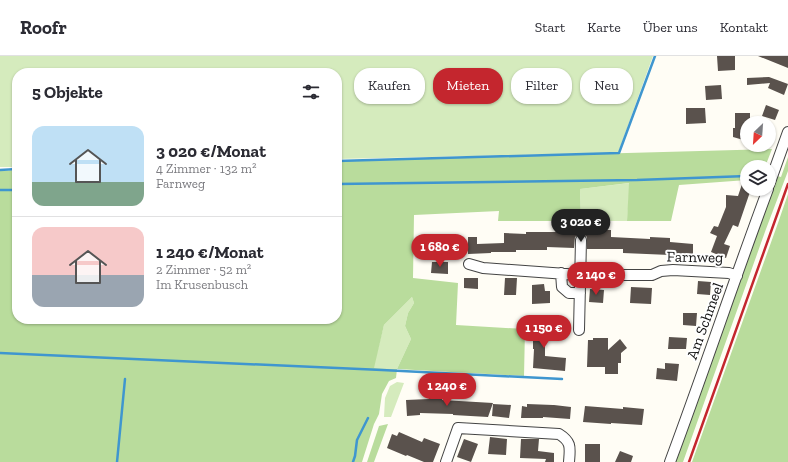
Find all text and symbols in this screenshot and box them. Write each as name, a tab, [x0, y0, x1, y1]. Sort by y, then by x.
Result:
text: Roofr	[20, 16, 67, 39]
text: Start	[535, 19, 565, 36]
text: Karte	[587, 19, 621, 36]
text: Über uns	[643, 19, 698, 36]
text: Kontakt	[720, 19, 768, 36]
chip: Kaufen	[354, 68, 425, 104]
chip: Mieten	[433, 68, 503, 104]
chip: Filter	[511, 68, 572, 104]
chip: Neu	[580, 68, 633, 104]
icon: filters	[300, 81, 322, 103]
text: 5 Objekte	[32, 82, 103, 102]
north arrow	[740, 116, 776, 152]
map controls	[740, 116, 776, 196]
text: 3 020 €/Monat	[156, 141, 266, 161]
icon: home	[64, 142, 112, 190]
button: layers	[740, 160, 776, 196]
text: 4 Zimmer · 132 m²	[156, 161, 256, 176]
text: Farnweg	[156, 176, 205, 191]
pin: 3 020 €	[544, 209, 618, 243]
text: 3 020 €	[560, 214, 602, 229]
pin: 1 680 €	[403, 234, 477, 268]
text: 1 680 €	[420, 239, 460, 254]
text: 1 240 €/Monat	[156, 242, 264, 262]
icon: home	[64, 243, 112, 291]
street label: Farnweg	[667, 248, 723, 266]
text: 2 Zimmer · 52 m²	[156, 262, 251, 277]
pin: 2 140 €	[559, 262, 633, 296]
text: 2 140 €	[576, 267, 616, 282]
text: Im Krusenbusch	[156, 277, 248, 292]
street label: Am Schmeel	[683, 280, 727, 362]
pin: 1 150 €	[507, 315, 581, 349]
text: 1 150 €	[525, 320, 563, 335]
pin: 1 240 €	[410, 373, 484, 407]
text: 1 240 €	[427, 378, 467, 393]

